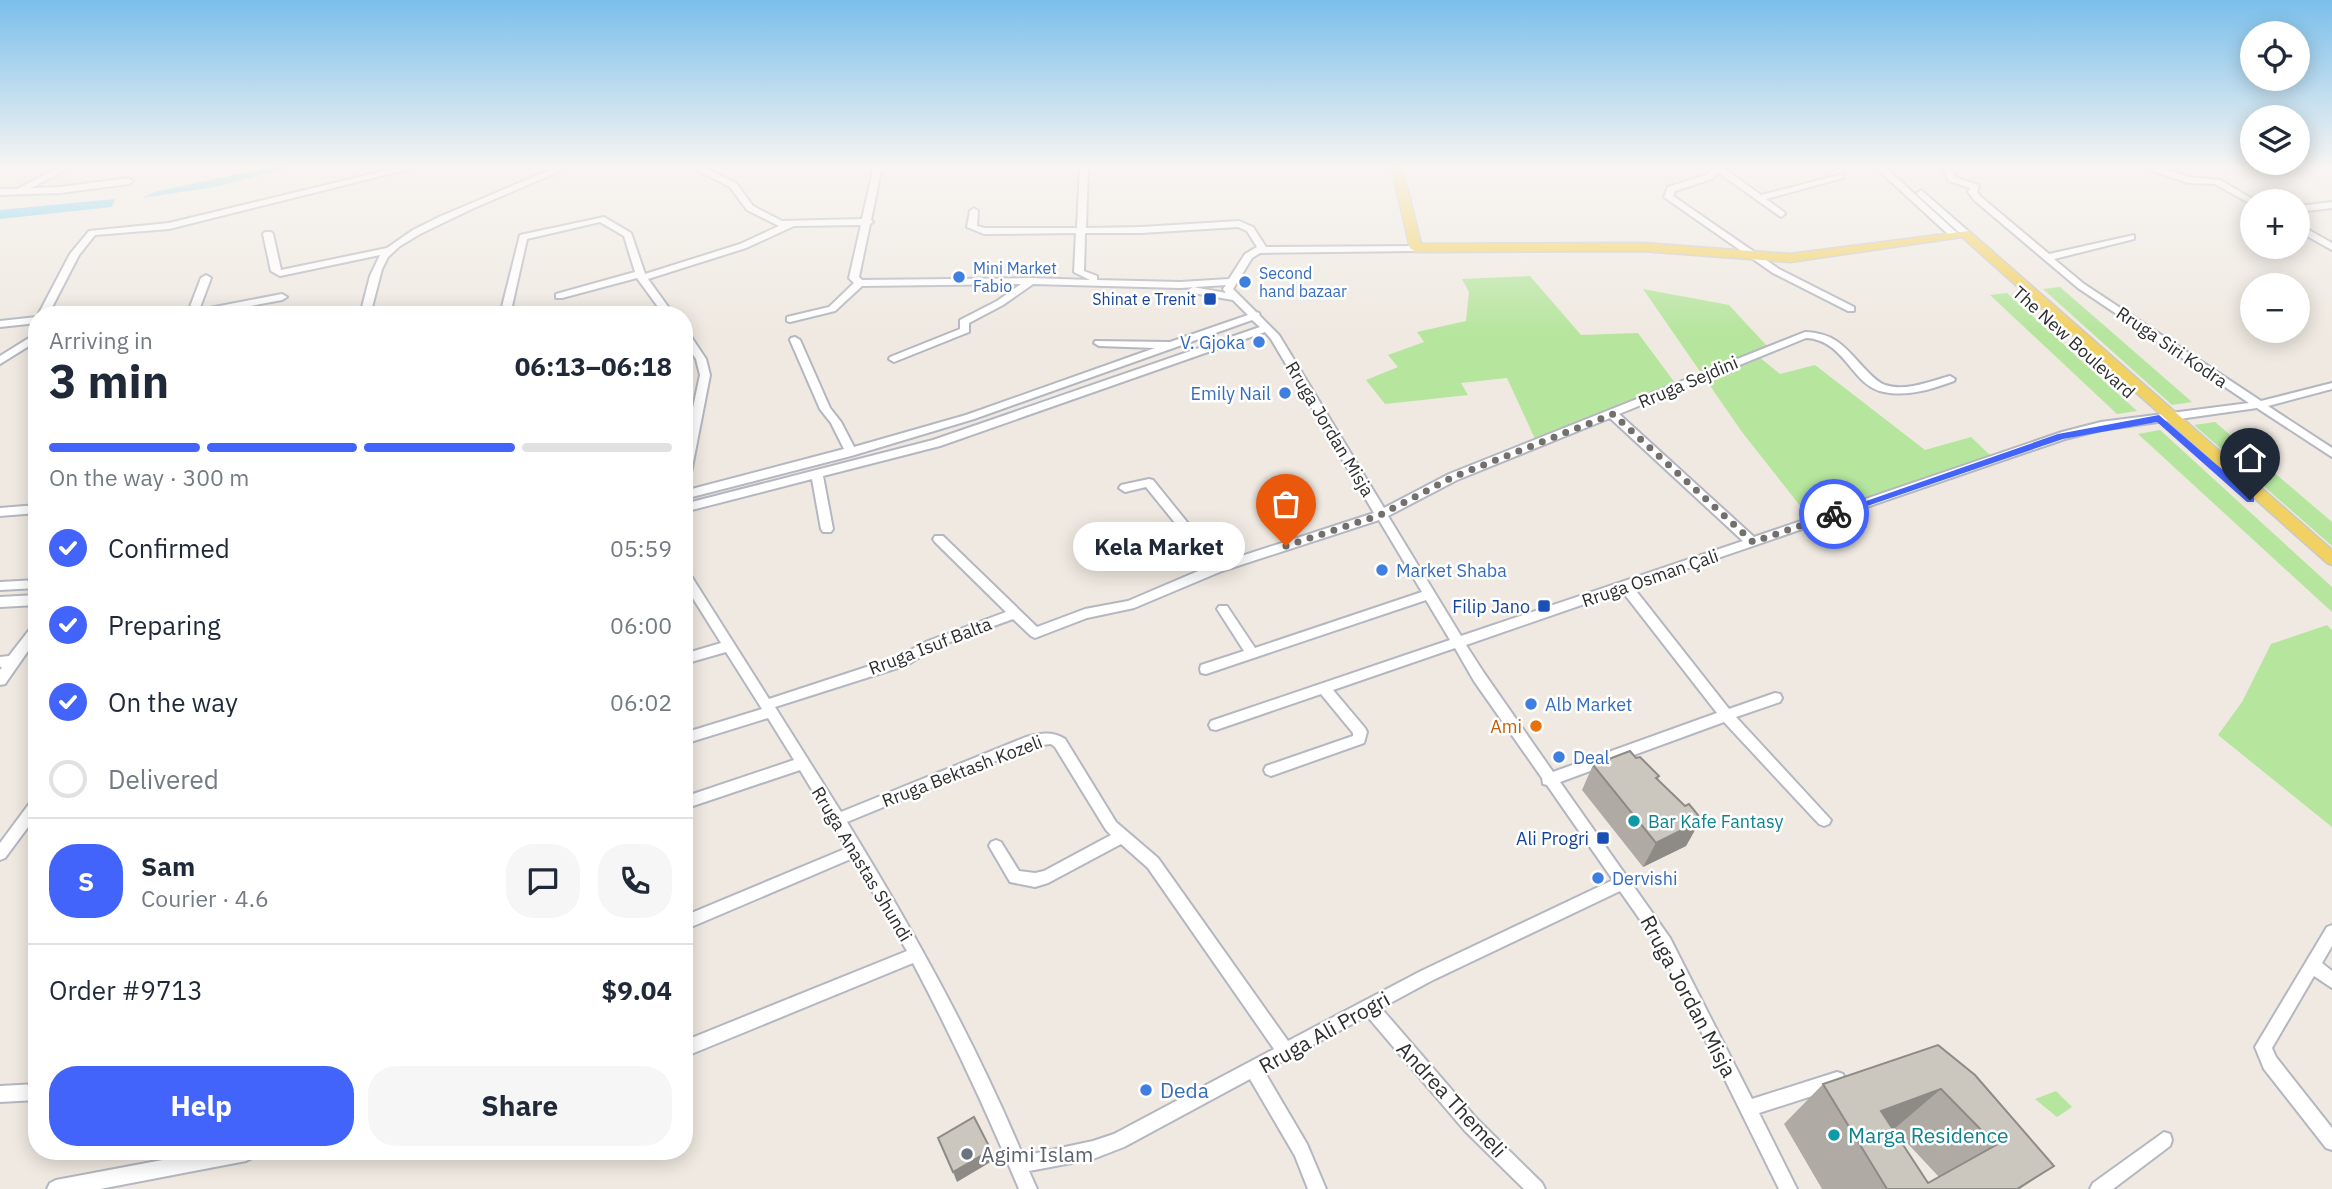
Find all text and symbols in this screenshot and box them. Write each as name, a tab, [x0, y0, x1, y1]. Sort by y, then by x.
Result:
map controls	[2240, 21, 2310, 343]
button: locate	[2240, 21, 2310, 91]
button: layers	[2240, 105, 2310, 175]
button: +	[2240, 189, 2310, 259]
place label: Mini Market Fabio	[973, 258, 1057, 296]
place label: Second hand bazaar	[1259, 263, 1347, 301]
marker: Mini Market Fabio	[951, 269, 967, 285]
button: −	[2240, 273, 2310, 343]
marker: Second hand bazaar	[1237, 274, 1253, 290]
street label: The New Boulevard	[2008, 281, 2140, 403]
place label: Shinat e Trenit	[1092, 289, 1196, 309]
marker: Shinat e Trenit	[1202, 291, 1218, 307]
street label: Rruga Siri Kodra	[2112, 301, 2232, 393]
text: Arriving in	[49, 325, 153, 355]
place label: V. Gjoka	[1180, 331, 1245, 354]
marker: V. Gjoka	[1251, 334, 1267, 350]
text: 06:13–06:18	[515, 349, 672, 383]
text: 3 min	[49, 351, 169, 411]
street label: Rruga Sejdini	[1635, 351, 1741, 413]
street label: Rruga Jordan Misja	[1281, 357, 1380, 501]
place label: Emily Nail	[1191, 382, 1271, 405]
marker: Emily Nail	[1277, 385, 1293, 401]
pin	[2220, 428, 2280, 500]
icon: home	[2231, 439, 2269, 477]
text: On the way · 300 m	[49, 462, 249, 492]
pin	[1256, 474, 1316, 546]
courier	[1799, 479, 1869, 549]
icon: bag	[1267, 485, 1305, 523]
icon: bike	[1815, 495, 1853, 533]
callout: Kela Market	[1072, 522, 1244, 570]
icon: check	[49, 529, 87, 567]
text: Confirmed	[108, 531, 230, 565]
text: Kela Market	[1094, 531, 1224, 561]
text: 05:59	[610, 533, 672, 563]
street label: Rruga Osman Çali	[1579, 544, 1721, 612]
place label: Market Shaba	[1396, 559, 1507, 582]
marker: Market Shaba	[1374, 562, 1390, 578]
place label: Filip Jano	[1452, 595, 1530, 618]
marker: Filip Jano	[1536, 598, 1552, 614]
icon: check	[49, 606, 87, 644]
text: Preparing	[108, 608, 221, 642]
text: 06:00	[610, 610, 672, 640]
street label: Rruga Isuf Balta	[865, 612, 995, 680]
icon: check	[49, 683, 87, 721]
text: On the way	[108, 685, 238, 719]
text: 06:02	[610, 687, 672, 717]
place label: Alb Market	[1545, 693, 1632, 716]
marker: Alb Market	[1523, 696, 1539, 712]
place label: Ami	[1490, 715, 1522, 738]
marker: Ami	[1528, 718, 1544, 734]
street label: Rruga Bektash Kozeli	[878, 730, 1046, 812]
place label: Deal	[1573, 746, 1610, 769]
marker: Deal	[1551, 749, 1567, 765]
text: Delivered	[108, 762, 219, 796]
street label: Rruga Anastas Shundi	[807, 782, 917, 946]
place label: Bar Kafe Fantasy	[1648, 810, 1783, 833]
marker: Bar Kafe Fantasy	[1626, 813, 1642, 829]
place label: Ali Progri	[1516, 827, 1589, 850]
marker: Ali Progri	[1595, 830, 1611, 846]
button: chat	[506, 844, 580, 918]
button: phone	[598, 844, 672, 918]
text: Sam	[141, 849, 195, 883]
text: S	[78, 864, 94, 898]
place label: Dervishi	[1612, 867, 1678, 890]
marker: Dervishi	[1590, 870, 1606, 886]
text: Courier · 4.6	[141, 883, 269, 913]
street label: Rruga Jordan Misja	[1634, 910, 1744, 1082]
text: Order #9713	[49, 973, 203, 1007]
text: $9.04	[602, 973, 672, 1007]
street label: Rruga Ali Progri	[1254, 984, 1394, 1080]
street label: Andrea Themeli	[1391, 1035, 1513, 1163]
button: Help	[49, 1066, 354, 1146]
button: Share	[368, 1066, 672, 1146]
place label: Deda	[1160, 1076, 1209, 1104]
marker: Deda	[1138, 1082, 1154, 1098]
place label: Marga Residence	[1848, 1121, 2008, 1149]
marker: Marga Residence	[1826, 1127, 1842, 1143]
place label: Agimi Islam	[981, 1140, 1093, 1168]
marker: Agimi Islam	[959, 1146, 975, 1162]

